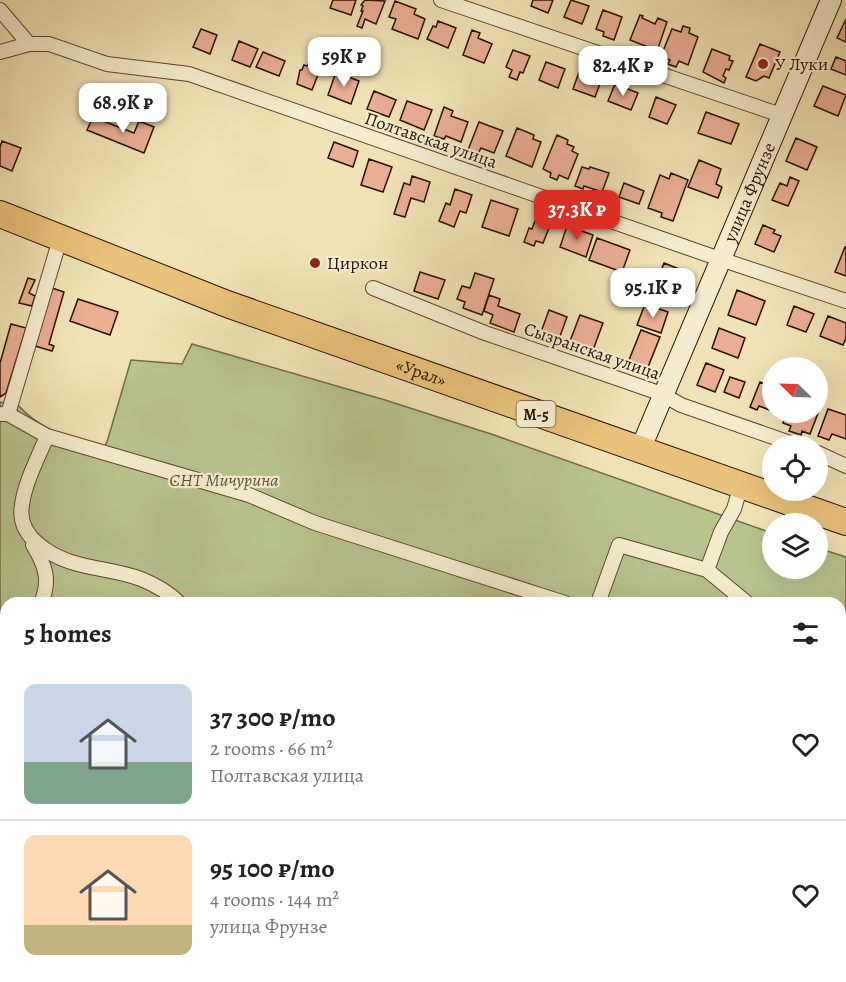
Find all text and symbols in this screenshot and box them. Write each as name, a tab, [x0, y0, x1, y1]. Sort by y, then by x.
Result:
pin: 59K ₽	[302, 37, 386, 88]
text: 59K ₽	[322, 43, 366, 70]
pin: 82.4K ₽	[568, 46, 678, 97]
text: 82.4K ₽	[593, 52, 653, 79]
place label: У Луки	[775, 52, 828, 76]
marker: У Луки	[756, 57, 770, 71]
pin: 68.9K ₽	[68, 83, 178, 134]
text: 68.9K ₽	[93, 89, 153, 116]
street label: Полтавская улица	[362, 106, 501, 174]
street label: улица Фрунзе	[717, 139, 781, 247]
pin: 37.3K ₽	[522, 190, 632, 241]
text: 37.3K ₽	[548, 196, 606, 223]
place label: Циркон	[327, 251, 388, 275]
marker: Циркон	[308, 256, 322, 270]
pin: 95.1K ₽	[598, 268, 708, 319]
text: 95.1K ₽	[624, 274, 682, 301]
street label: Сызранская улица	[521, 317, 664, 386]
street label: «Урал»	[393, 352, 450, 392]
north arrow	[762, 357, 828, 423]
map controls	[762, 357, 828, 579]
road number: М-5	[516, 401, 556, 427]
button: locate	[762, 435, 828, 501]
park label: СНТ Мичурина	[169, 468, 279, 492]
button: layers	[762, 513, 828, 579]
text: 5 homes	[24, 616, 112, 651]
icon: filters	[789, 617, 822, 650]
text: 37 300 ₽/mo	[210, 700, 336, 735]
icon: home	[72, 708, 144, 780]
icon: heart	[789, 728, 822, 761]
text: 2 rooms · 66 m²	[210, 735, 333, 762]
text: Полтавская улица	[210, 762, 364, 789]
text: 95 100 ₽/mo	[210, 851, 335, 886]
icon: home	[72, 859, 144, 931]
icon: heart	[789, 879, 822, 912]
text: 4 rooms · 144 m²	[210, 886, 339, 913]
text: улица Фрунзе	[210, 913, 328, 940]

